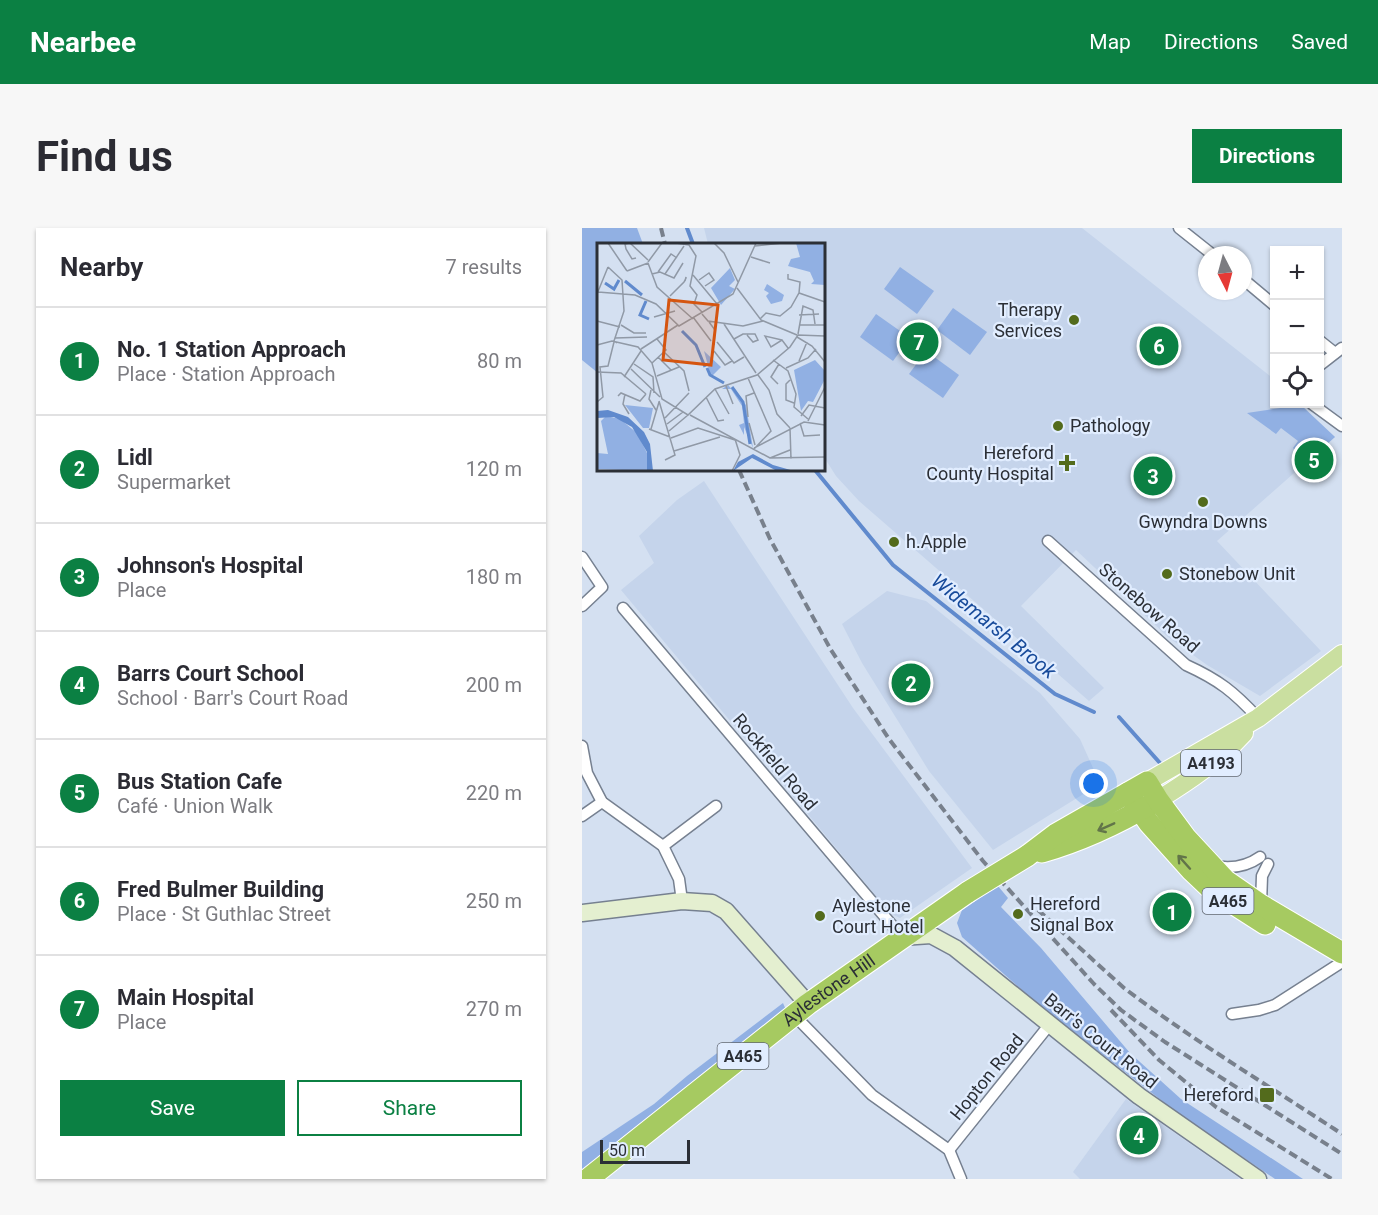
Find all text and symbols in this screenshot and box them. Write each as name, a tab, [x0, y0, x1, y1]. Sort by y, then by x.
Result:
text: Nearbee	[30, 26, 136, 59]
text: Map	[1089, 30, 1131, 54]
text: Directions	[1164, 30, 1258, 54]
text: Saved	[1291, 30, 1348, 54]
button: Directions	[1192, 129, 1342, 183]
text: Find us	[36, 132, 173, 181]
inset map	[597, 243, 825, 471]
north arrow	[1198, 246, 1252, 300]
map controls	[1270, 246, 1324, 408]
button: +	[1270, 246, 1324, 300]
text: Nearby	[60, 252, 143, 282]
text: 7 results	[446, 255, 522, 279]
place label: Therapy Services	[994, 299, 1062, 341]
button: −	[1270, 300, 1324, 354]
marker: Therapy Services	[1067, 313, 1081, 327]
pin: 7	[900, 320, 938, 364]
pin: 6	[1140, 324, 1178, 368]
text: No. 1 Station Approach	[117, 337, 346, 362]
text: 1	[74, 349, 85, 373]
text: 80 m	[477, 349, 522, 373]
button: locate	[1270, 354, 1324, 408]
text: Place · Station Approach	[117, 362, 336, 386]
place label: Pathology	[1070, 415, 1151, 436]
marker: Pathology	[1051, 419, 1065, 433]
pin: 5	[1294, 438, 1334, 482]
place label: Hereford County Hospital	[926, 442, 1054, 484]
text: Lidl	[117, 445, 153, 470]
marker: Hereford County Hospital	[1058, 454, 1076, 472]
pin: 3	[1134, 454, 1172, 498]
text: 2	[74, 457, 85, 481]
text: 120 m	[466, 457, 522, 481]
text: Supermarket	[117, 470, 231, 494]
marker: Gwyndra Downs	[1196, 495, 1210, 509]
place label: Gwyndra Downs	[1138, 511, 1268, 532]
place label: h.Apple	[906, 531, 967, 552]
marker: h.Apple	[887, 535, 901, 549]
text: Johnson's Hospital	[117, 553, 303, 578]
street label: Stonebow Road	[1095, 558, 1204, 657]
place label: Stonebow Unit	[1179, 563, 1296, 584]
text: 3	[74, 565, 85, 589]
text: 180 m	[466, 565, 522, 589]
marker: Stonebow Unit	[1160, 567, 1174, 581]
water label: Widemarsh Brook	[927, 568, 1062, 684]
text: Place	[117, 578, 166, 602]
pin: 2	[892, 660, 930, 706]
text: Barrs Court School	[117, 661, 304, 686]
text: 4	[74, 673, 85, 697]
text: 200 m	[466, 673, 522, 697]
text: School · Barr's Court Road	[117, 686, 348, 710]
street label: Rockfield Road	[729, 709, 822, 814]
road number: A4193	[1181, 750, 1241, 776]
text: Bus Station Cafe	[117, 769, 282, 794]
your location	[1079, 769, 1108, 798]
text: 5	[74, 781, 85, 805]
text: 220 m	[466, 781, 522, 805]
text: Café · Union Walk	[117, 794, 273, 818]
one-way arrow	[1098, 822, 1116, 834]
one-way arrow	[1177, 855, 1191, 870]
text: Fred Bulmer Building	[117, 877, 324, 902]
road number: A465	[1202, 888, 1254, 914]
text: 6	[74, 889, 85, 913]
text: 250 m	[466, 889, 522, 913]
pin: 1	[1152, 890, 1192, 934]
place label: Hereford Signal Box	[1030, 893, 1114, 935]
place label: Aylestone Court Hotel	[832, 895, 924, 937]
text: Place · St Guthlac Street	[117, 902, 331, 926]
marker: Hereford Signal Box	[1011, 907, 1025, 921]
marker: Aylestone Court Hotel	[813, 909, 827, 923]
street label: Aylestone Hill	[778, 949, 879, 1030]
text: Main Hospital	[117, 985, 254, 1010]
street label: Barr's Court Road	[1040, 989, 1162, 1093]
text: 7	[74, 997, 85, 1021]
text: 270 m	[466, 997, 522, 1021]
text: Place	[117, 1010, 166, 1034]
street label: Hopton Road	[945, 1029, 1028, 1124]
road number: A465	[718, 1043, 768, 1069]
button: Save	[60, 1080, 285, 1136]
button: Share	[297, 1080, 522, 1136]
place label: Hereford	[1184, 1084, 1254, 1105]
marker: Hereford	[1258, 1086, 1276, 1104]
pin: 4	[1120, 1112, 1158, 1158]
scale bar	[600, 1137, 690, 1164]
text: 50 m	[609, 1141, 645, 1160]

